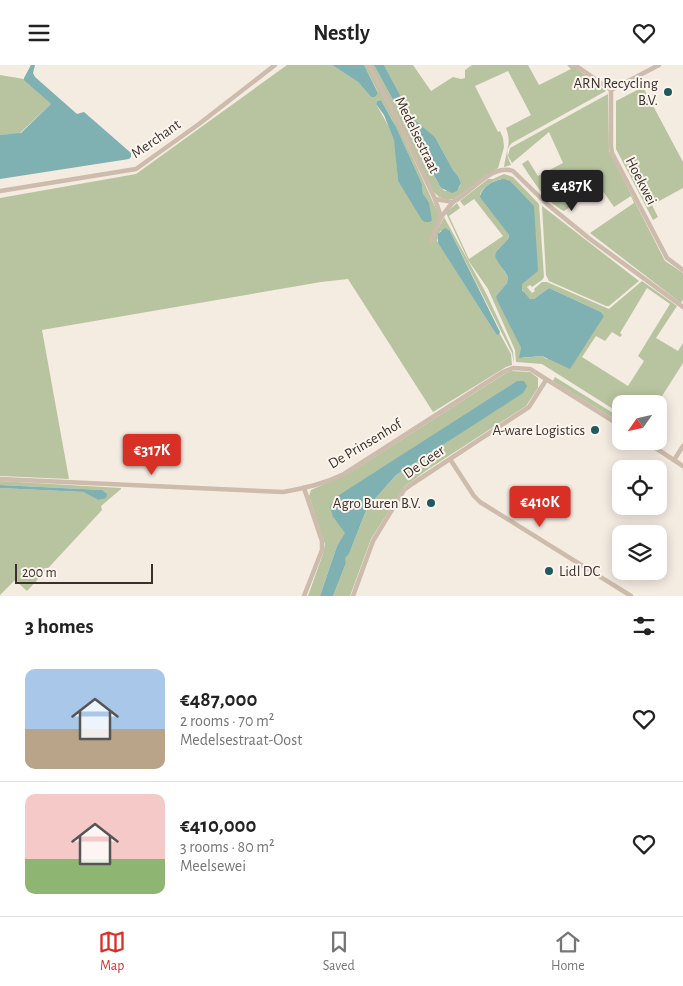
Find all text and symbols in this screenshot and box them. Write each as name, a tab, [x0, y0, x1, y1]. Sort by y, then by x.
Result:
icon: menu	[25, 19, 53, 47]
icon: heart	[630, 19, 658, 47]
text: Nestly	[313, 22, 370, 44]
place label: ARN Recycling B.V.	[573, 76, 659, 108]
marker: ARN Recycling B.V.	[662, 86, 674, 98]
street label: Medelsestraat	[392, 94, 442, 176]
street label: Merchant	[129, 117, 183, 161]
street label: Hoekwei	[623, 155, 659, 207]
pin: €487K	[537, 169, 607, 212]
text: €487K	[552, 178, 592, 194]
north arrow	[612, 395, 668, 450]
map controls	[612, 395, 667, 580]
street label: De Prinsenhof	[326, 416, 405, 472]
place label: A-ware Logistics	[492, 423, 585, 438]
marker: A-ware Logistics	[589, 424, 601, 436]
pin: €317K	[117, 433, 187, 476]
text: €317K	[134, 442, 170, 458]
street label: De Geer	[401, 442, 447, 481]
button: locate	[612, 460, 667, 515]
pin: €410K	[505, 485, 575, 528]
text: €410K	[521, 494, 559, 510]
place label: Agro Buren B.V.	[333, 496, 421, 511]
marker: Agro Buren B.V.	[425, 497, 437, 509]
button: layers	[612, 525, 667, 580]
scale bar	[15, 561, 152, 584]
place label: Lidl DC	[559, 564, 601, 579]
marker: Lidl DC	[543, 565, 555, 577]
text: 200 m	[22, 566, 57, 580]
icon: filters	[630, 612, 658, 640]
text: 3 homes	[25, 616, 94, 637]
icon: home	[65, 689, 125, 749]
text: €487,000	[180, 689, 257, 710]
icon: heart	[630, 705, 658, 733]
text: 2 rooms · 70 m²	[180, 713, 274, 729]
text: Medelsestraat-Oost	[180, 732, 302, 748]
icon: home	[65, 814, 125, 874]
text: €410,000	[180, 815, 257, 836]
icon: heart	[630, 830, 658, 858]
text: 3 rooms · 80 m²	[180, 839, 275, 855]
text: Meelsewei	[180, 858, 246, 874]
tab: Map	[98, 928, 126, 975]
tab: Saved	[323, 928, 355, 975]
tab: Home	[551, 928, 585, 975]

